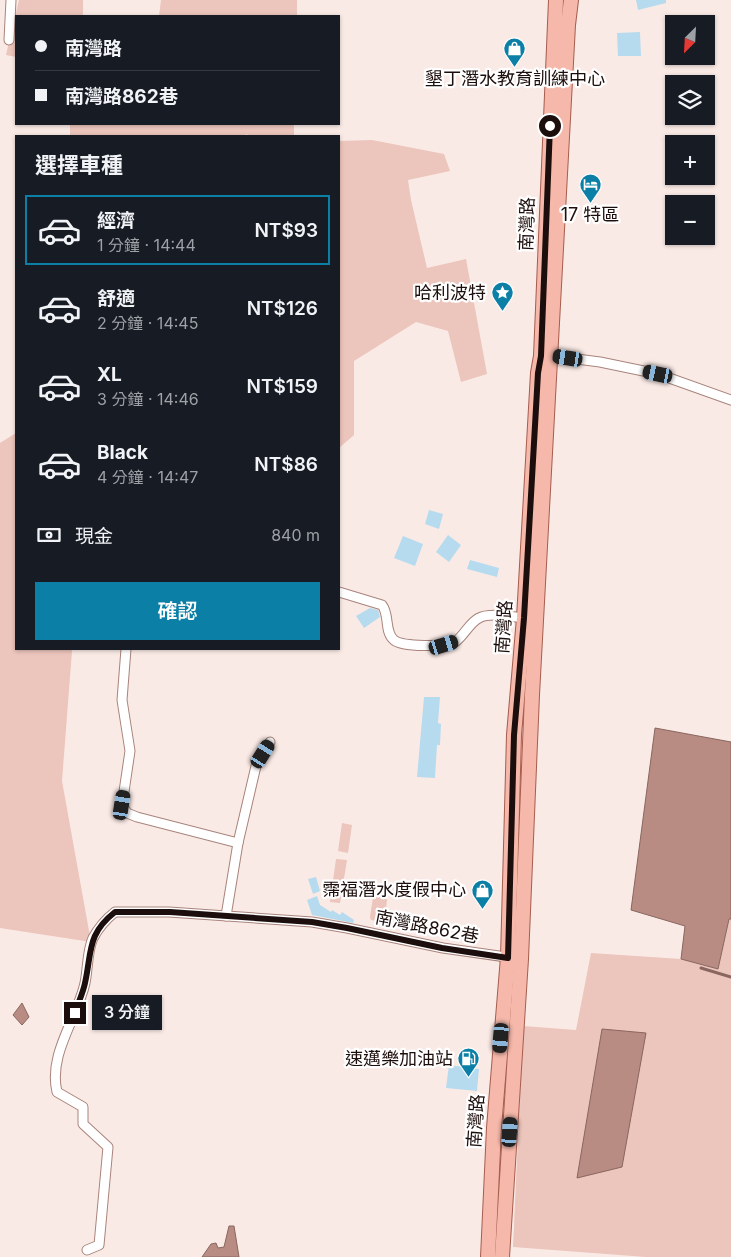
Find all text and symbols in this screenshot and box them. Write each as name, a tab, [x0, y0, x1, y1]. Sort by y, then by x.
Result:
north arrow	[665, 15, 715, 65]
map controls	[665, 15, 715, 245]
text: 南灣路	[65, 37, 122, 60]
shop icon: 墾丁潛水教育訓練中心	[503, 37, 527, 68]
place label: 墾丁潛水教育訓練中心	[425, 68, 605, 89]
button: layers	[665, 75, 715, 125]
text: 南灣路862巷	[65, 85, 178, 108]
route start	[539, 115, 561, 137]
button: +	[665, 135, 715, 185]
text: 選擇車種	[35, 152, 123, 178]
hotel icon: 17 特區	[578, 173, 602, 204]
button: −	[665, 195, 715, 245]
street label: 南灣路	[515, 197, 538, 251]
place label: 17 特區	[561, 204, 619, 225]
icon: car	[37, 208, 82, 253]
text: 經濟	[97, 209, 135, 232]
text: NT$93	[254, 219, 318, 242]
text: 1 分鐘 · 14:44	[97, 235, 196, 255]
place icon: 哈利波特	[490, 281, 514, 312]
place label: 哈利波特	[414, 282, 486, 303]
icon: car	[37, 286, 82, 331]
text: 舒適	[97, 287, 135, 310]
text: NT$126	[247, 297, 318, 320]
text: 2 分鐘 · 14:45	[97, 313, 198, 333]
car	[552, 348, 583, 368]
text: XL	[97, 363, 122, 386]
icon: car	[37, 364, 82, 409]
car	[641, 364, 674, 384]
text: NT$159	[247, 375, 318, 398]
text: 3 分鐘 · 14:46	[97, 389, 199, 409]
text: Black	[97, 441, 148, 464]
icon: car	[37, 442, 82, 487]
text: NT$86	[254, 453, 318, 476]
text: 4 分鐘 · 14:47	[97, 467, 198, 487]
icon: cash	[35, 521, 63, 549]
text: 現金	[75, 525, 113, 548]
text: 840 m	[271, 525, 320, 545]
button: 確認	[35, 582, 320, 640]
street label: 南灣路	[491, 599, 516, 655]
car	[427, 633, 460, 657]
car	[248, 737, 277, 771]
car	[112, 789, 131, 821]
shop icon: 霈福潛水度假中心	[470, 878, 494, 909]
place label: 霈福潛水度假中心	[322, 879, 466, 900]
street label: 南灣路862巷	[373, 906, 481, 947]
callout: 3 分鐘	[92, 996, 162, 1030]
route end	[64, 1002, 86, 1024]
text: 3 分鐘	[104, 1002, 150, 1022]
car	[492, 1022, 509, 1054]
fuel station icon: 速邁樂加油站	[457, 1047, 481, 1078]
place label: 速邁樂加油站	[345, 1048, 453, 1069]
street label: 南灣路	[463, 1093, 488, 1149]
car	[501, 1117, 518, 1147]

